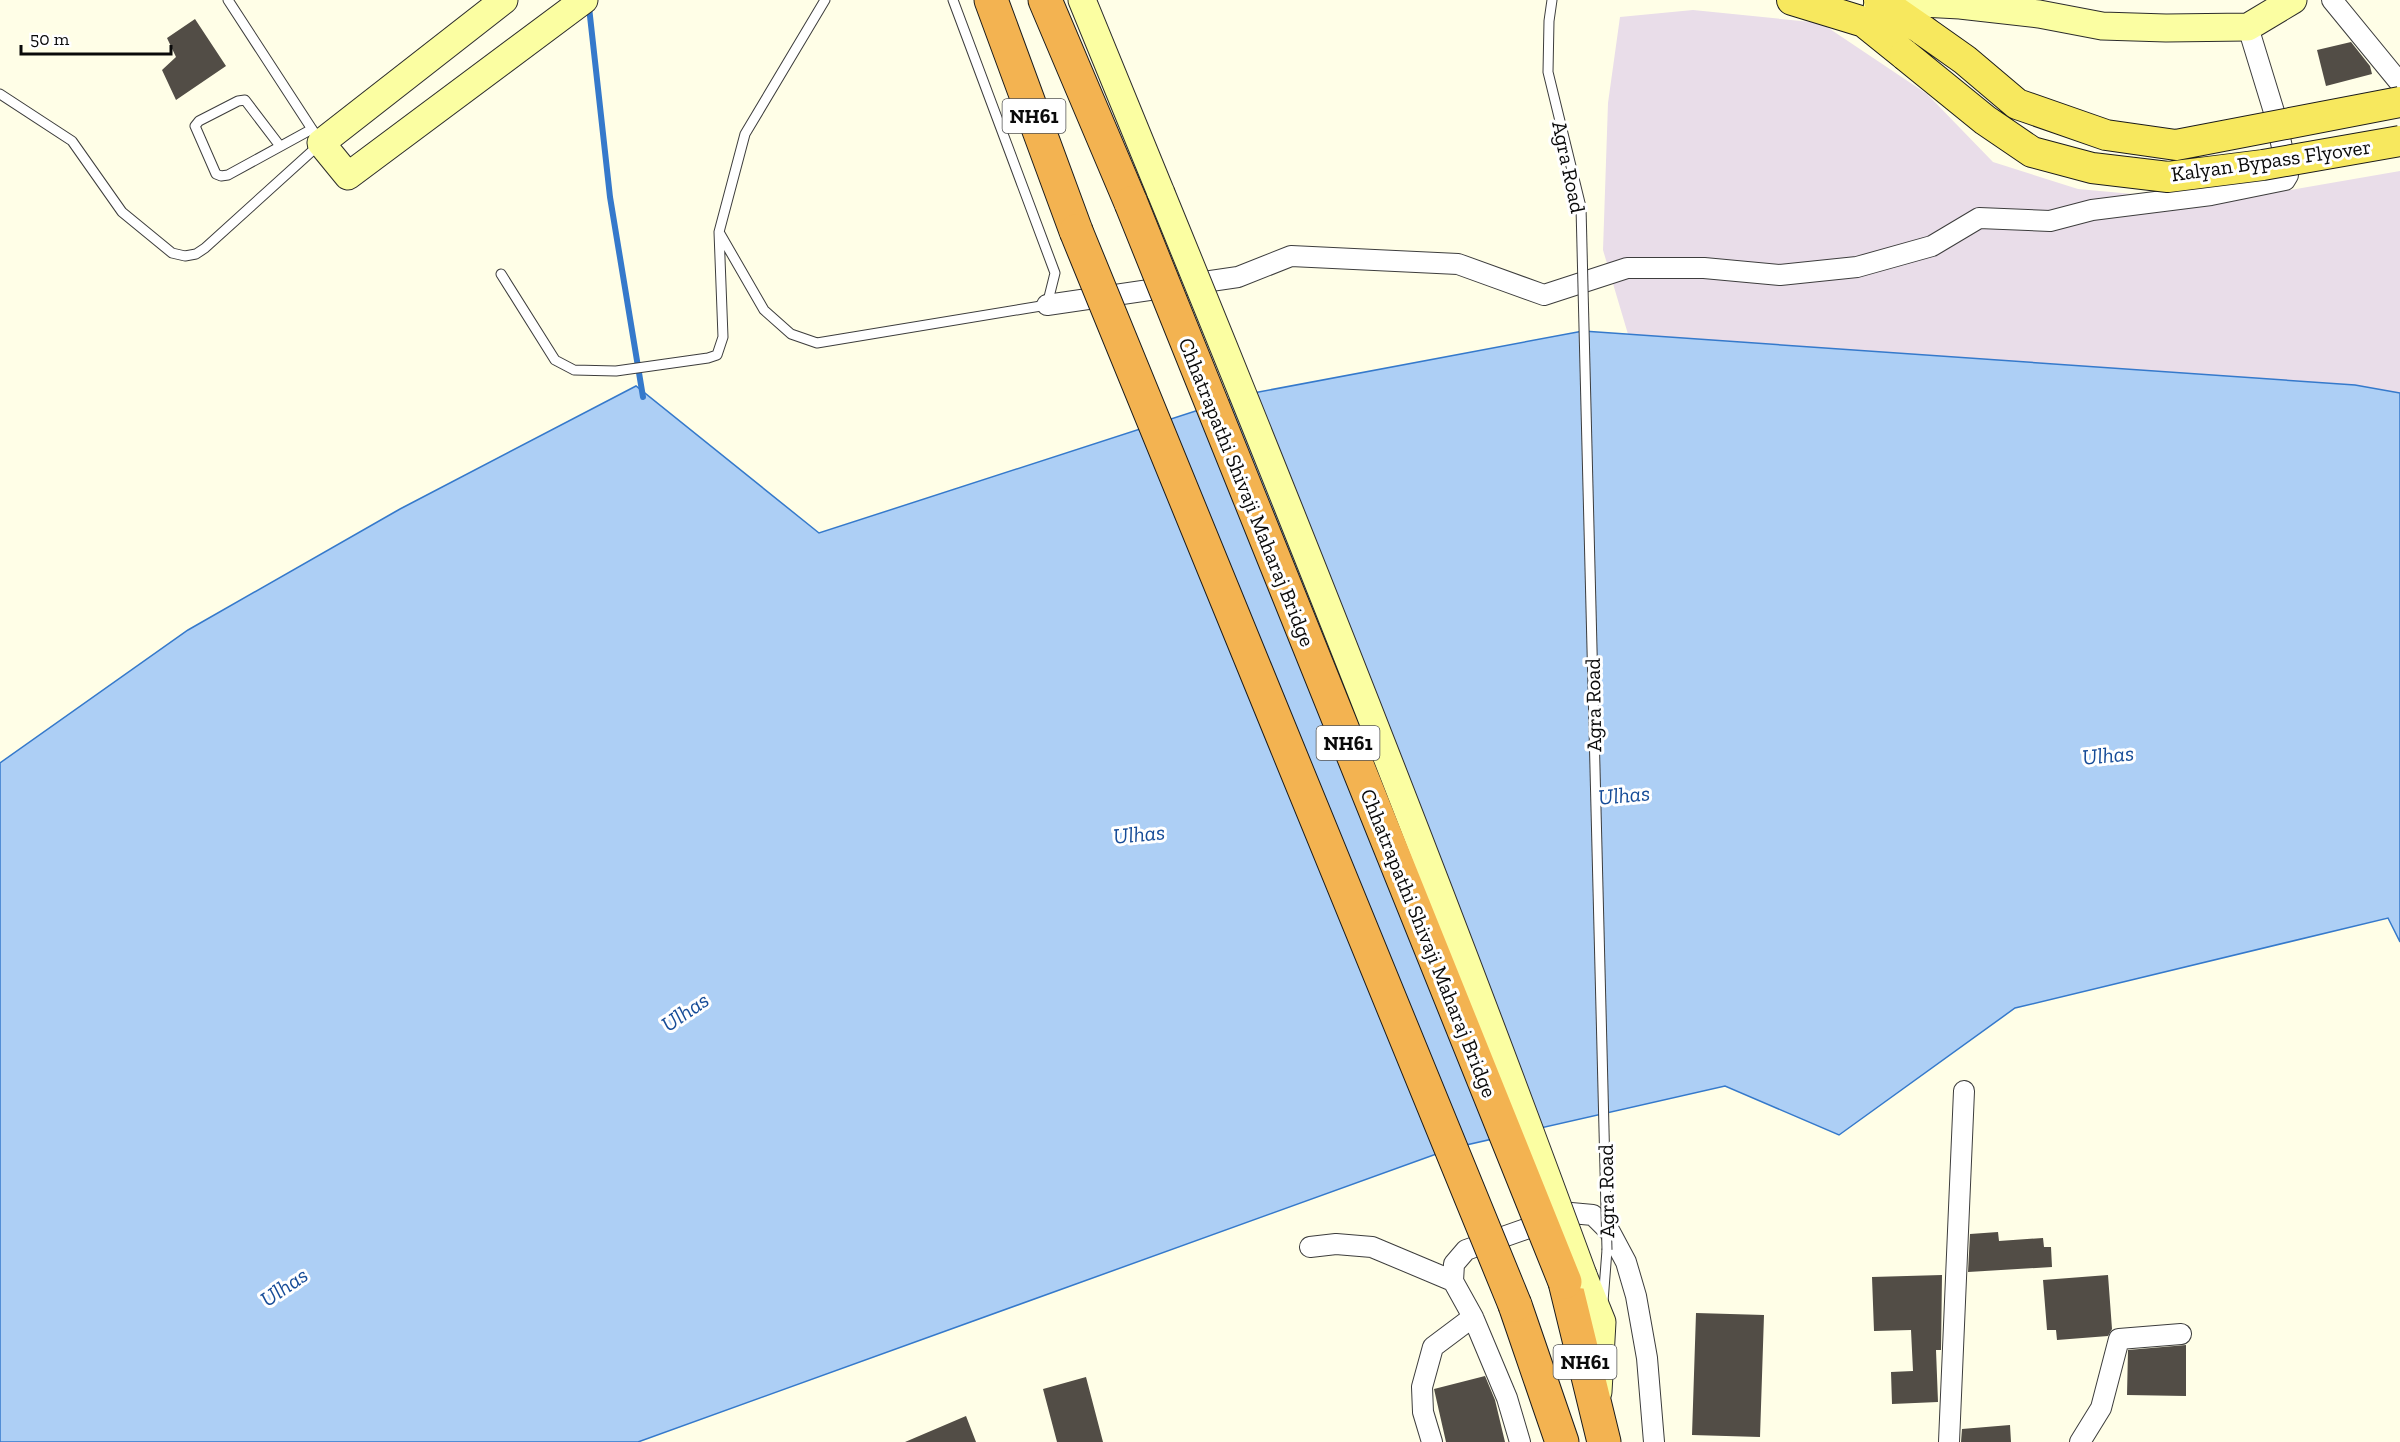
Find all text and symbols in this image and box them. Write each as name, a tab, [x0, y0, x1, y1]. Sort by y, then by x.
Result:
scale bar	[21, 18, 171, 56]
text: 50 m	[30, 28, 70, 50]
road number: NH61	[1002, 99, 1066, 133]
street label: Agra Road	[1547, 119, 1591, 216]
street label: Kalyan Bypass Flyover	[2169, 134, 2373, 186]
street label: Chhatrapathi Shivaji Maharaj Bridge	[1173, 334, 1321, 651]
street label: Agra Road	[1580, 657, 1606, 752]
road number: NH61	[1316, 726, 1380, 760]
water label: Ulhas	[2081, 739, 2135, 771]
water label: Ulhas	[1597, 779, 1651, 811]
street label: Chhatrapathi Shivaji Maharaj Bridge	[1355, 785, 1503, 1102]
water label: Ulhas	[1112, 818, 1166, 850]
water label: Ulhas	[656, 986, 714, 1038]
street label: Agra Road	[1593, 1143, 1619, 1238]
water label: Ulhas	[255, 1261, 313, 1313]
road number: NH61	[1554, 1345, 1616, 1379]

